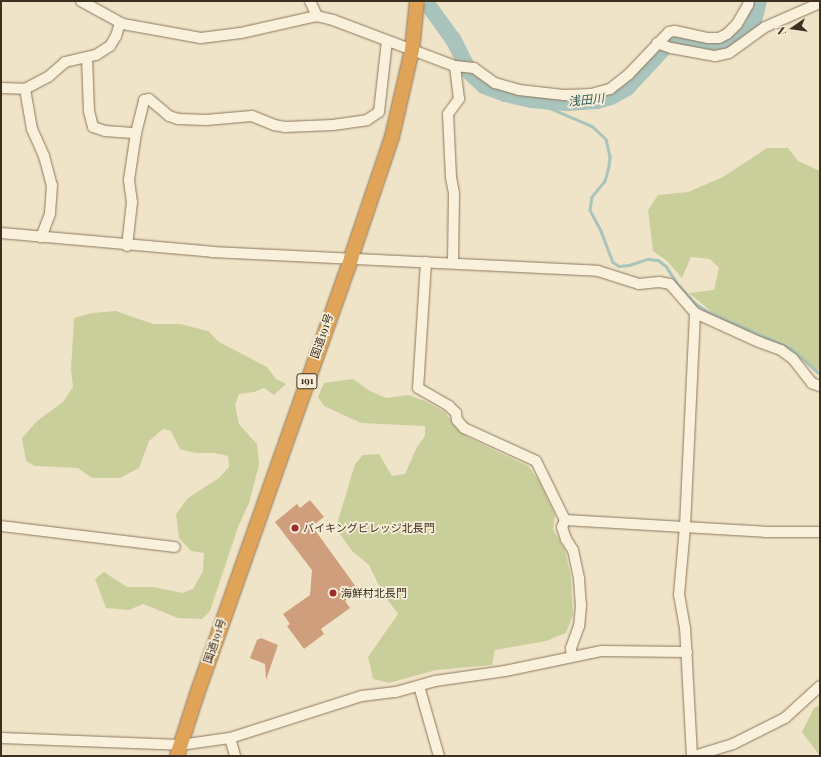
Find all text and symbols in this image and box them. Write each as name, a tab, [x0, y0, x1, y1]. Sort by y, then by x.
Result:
north arrow	[773, 8, 813, 48]
text: N	[773, 25, 789, 36]
water label: 浅田川	[567, 91, 605, 109]
street label: 国道191号	[308, 312, 336, 360]
road number: 191	[296, 373, 318, 389]
place label: バイキングビレッジ北長門	[303, 521, 435, 535]
marker: バイキングビレッジ北長門	[290, 523, 300, 533]
place label: 海鮮村北長門	[341, 586, 407, 600]
marker: 海鮮村北長門	[328, 588, 338, 598]
street label: 国道191号	[201, 617, 229, 665]

